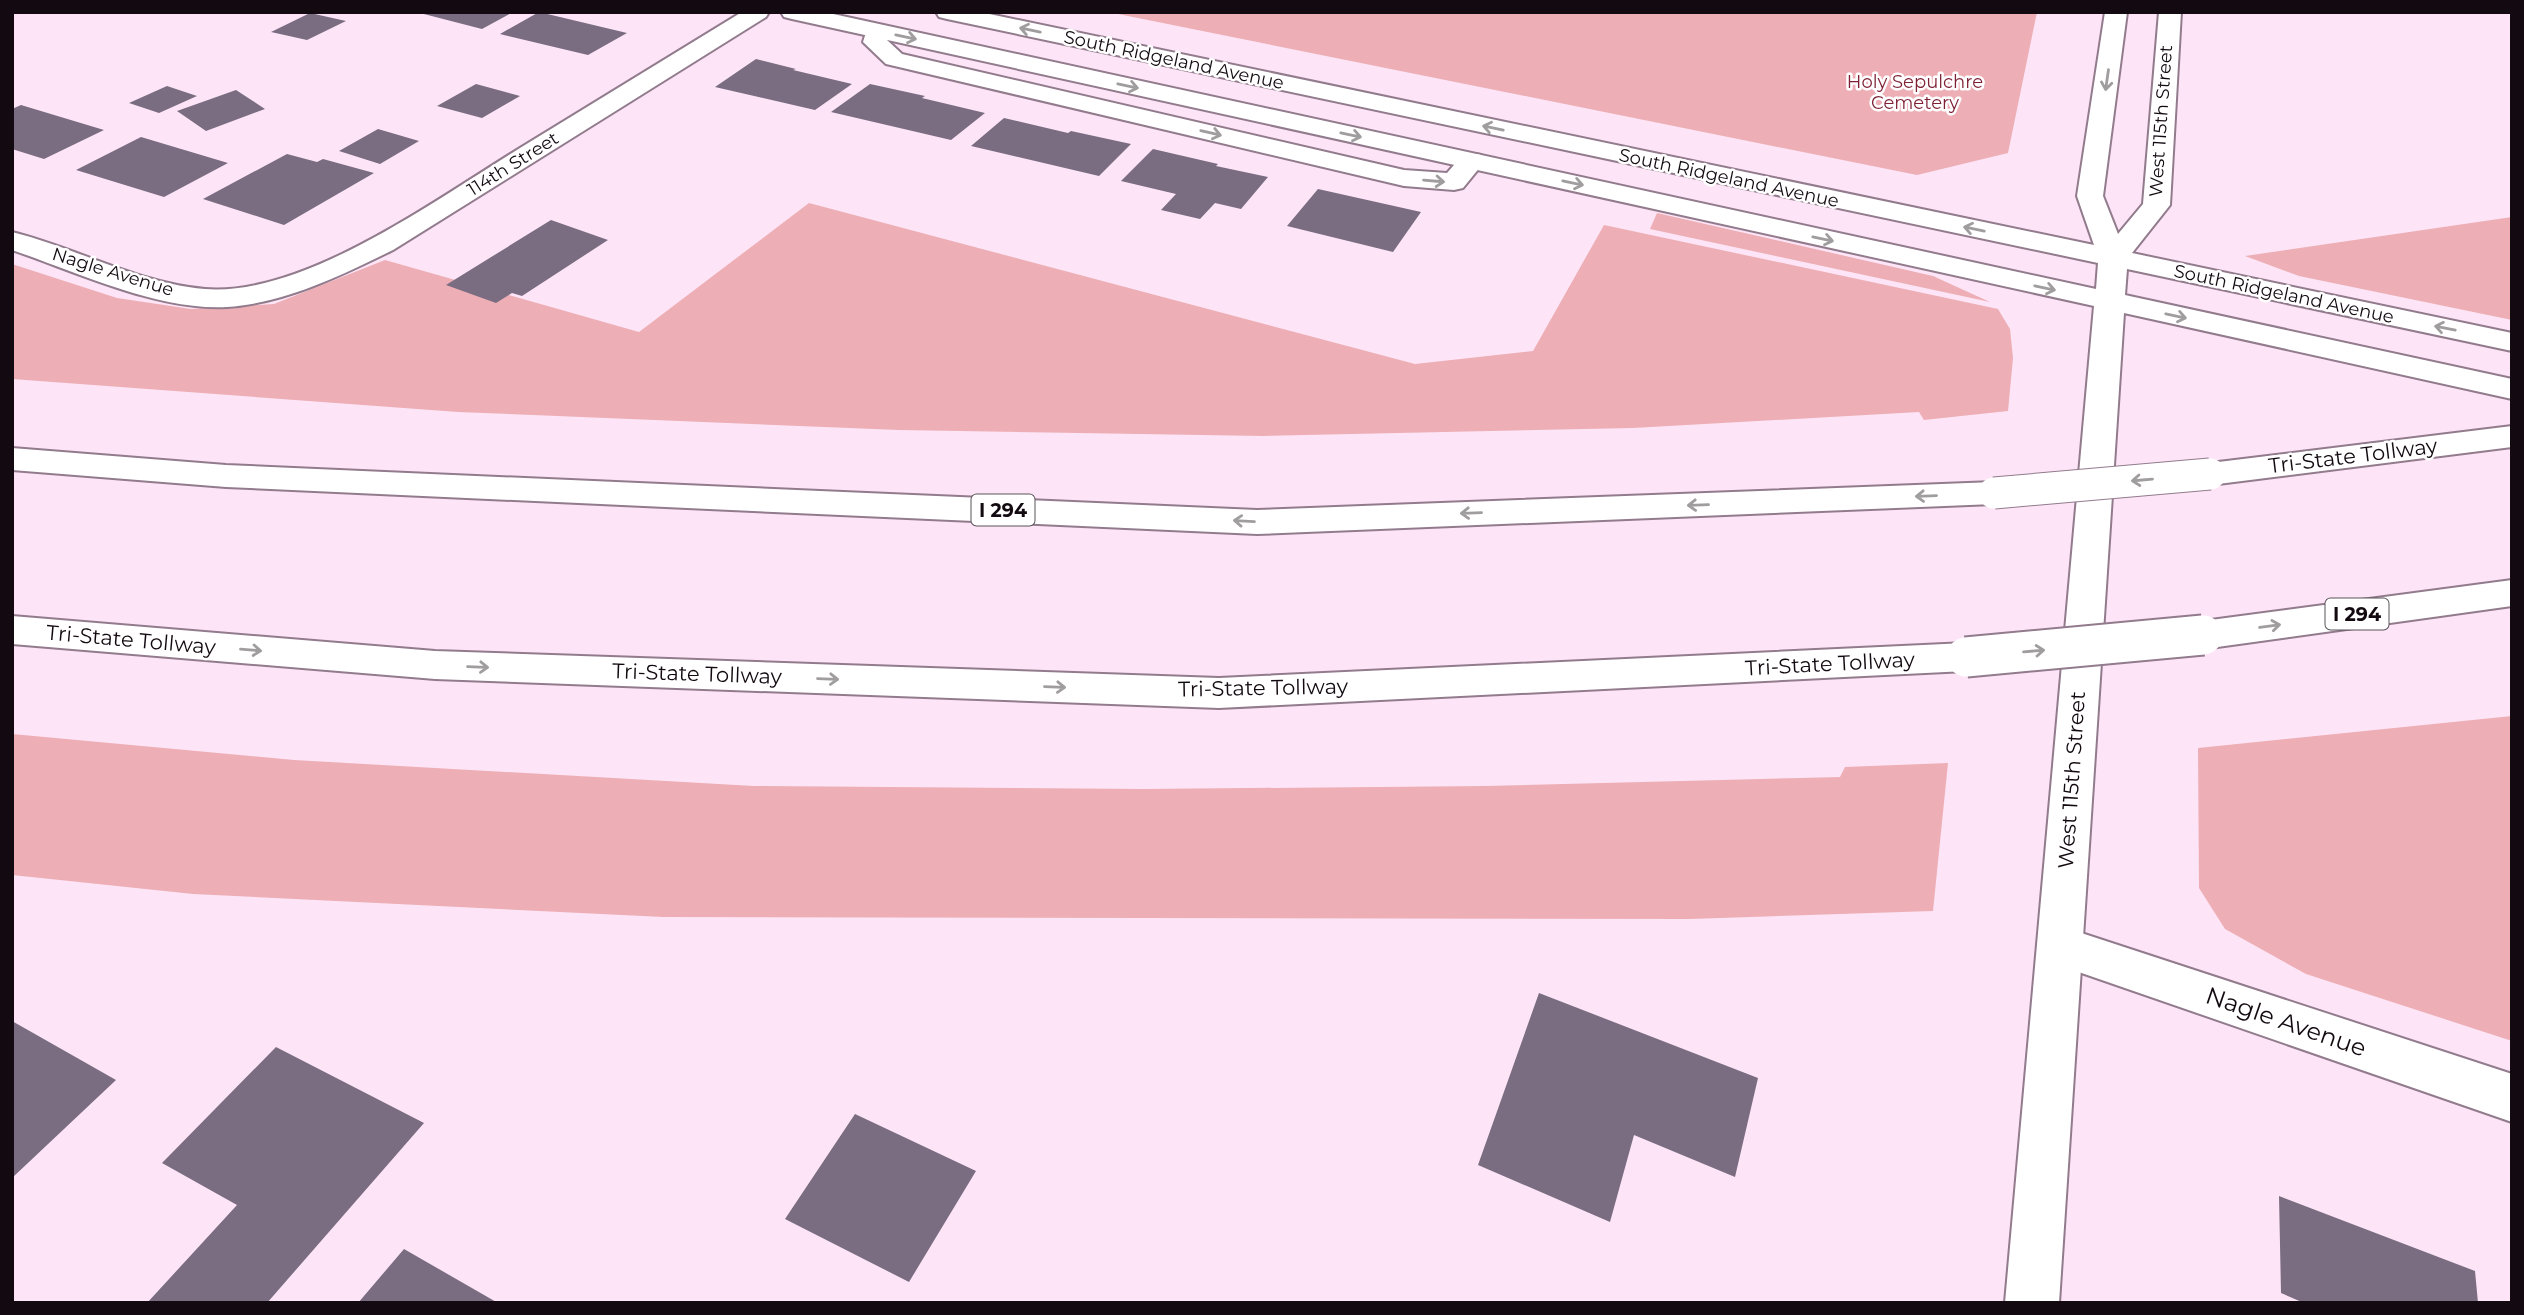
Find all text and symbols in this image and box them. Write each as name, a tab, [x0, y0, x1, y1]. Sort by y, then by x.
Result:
one-way arrow	[1019, 23, 1042, 36]
street label: South Ridgeland Avenue	[1062, 26, 1286, 94]
one-way arrow	[894, 31, 917, 45]
street label: West 115th Street	[2145, 44, 2177, 198]
one-way arrow	[2100, 68, 2113, 91]
park label: Holy Sepulchre Cemetery	[1847, 71, 1983, 114]
one-way arrow	[1116, 80, 1139, 94]
one-way arrow	[1482, 120, 1505, 134]
street label: 114th Street	[463, 127, 563, 201]
one-way arrow	[1199, 127, 1222, 141]
one-way arrow	[1339, 128, 1362, 142]
street label: South Ridgeland Avenue	[1617, 144, 1841, 212]
one-way arrow	[1422, 175, 1444, 188]
one-way arrow	[1561, 177, 1584, 191]
one-way arrow	[1963, 221, 1986, 235]
one-way arrow	[1811, 232, 1834, 246]
street label: Nagle Avenue	[50, 243, 177, 301]
street label: South Ridgeland Avenue	[2172, 260, 2396, 328]
one-way arrow	[2033, 281, 2056, 295]
one-way arrow	[2164, 310, 2187, 324]
one-way arrow	[2434, 321, 2457, 335]
street label: Tri-State Tollway	[2267, 433, 2439, 478]
one-way arrow	[2131, 474, 2154, 487]
one-way arrow	[1914, 489, 1937, 502]
road number: I 294	[972, 495, 1034, 526]
one-way arrow	[1687, 498, 1710, 511]
one-way arrow	[1460, 507, 1483, 520]
one-way arrow	[1232, 515, 1255, 528]
road number: I 294	[2326, 598, 2388, 629]
one-way arrow	[2259, 619, 2281, 632]
street label: Tri-State Tollway	[45, 620, 217, 659]
one-way arrow	[239, 644, 262, 657]
one-way arrow	[2022, 644, 2045, 657]
street label: Tri-State Tollway	[1745, 647, 1916, 680]
street label: Tri-State Tollway	[612, 658, 783, 689]
one-way arrow	[466, 660, 489, 673]
one-way arrow	[816, 672, 839, 686]
street label: Tri-State Tollway	[1178, 674, 1349, 701]
one-way arrow	[1043, 680, 1066, 694]
street label: West 115th Street	[2053, 690, 2090, 870]
street label: Nagle Avenue	[2202, 980, 2370, 1063]

